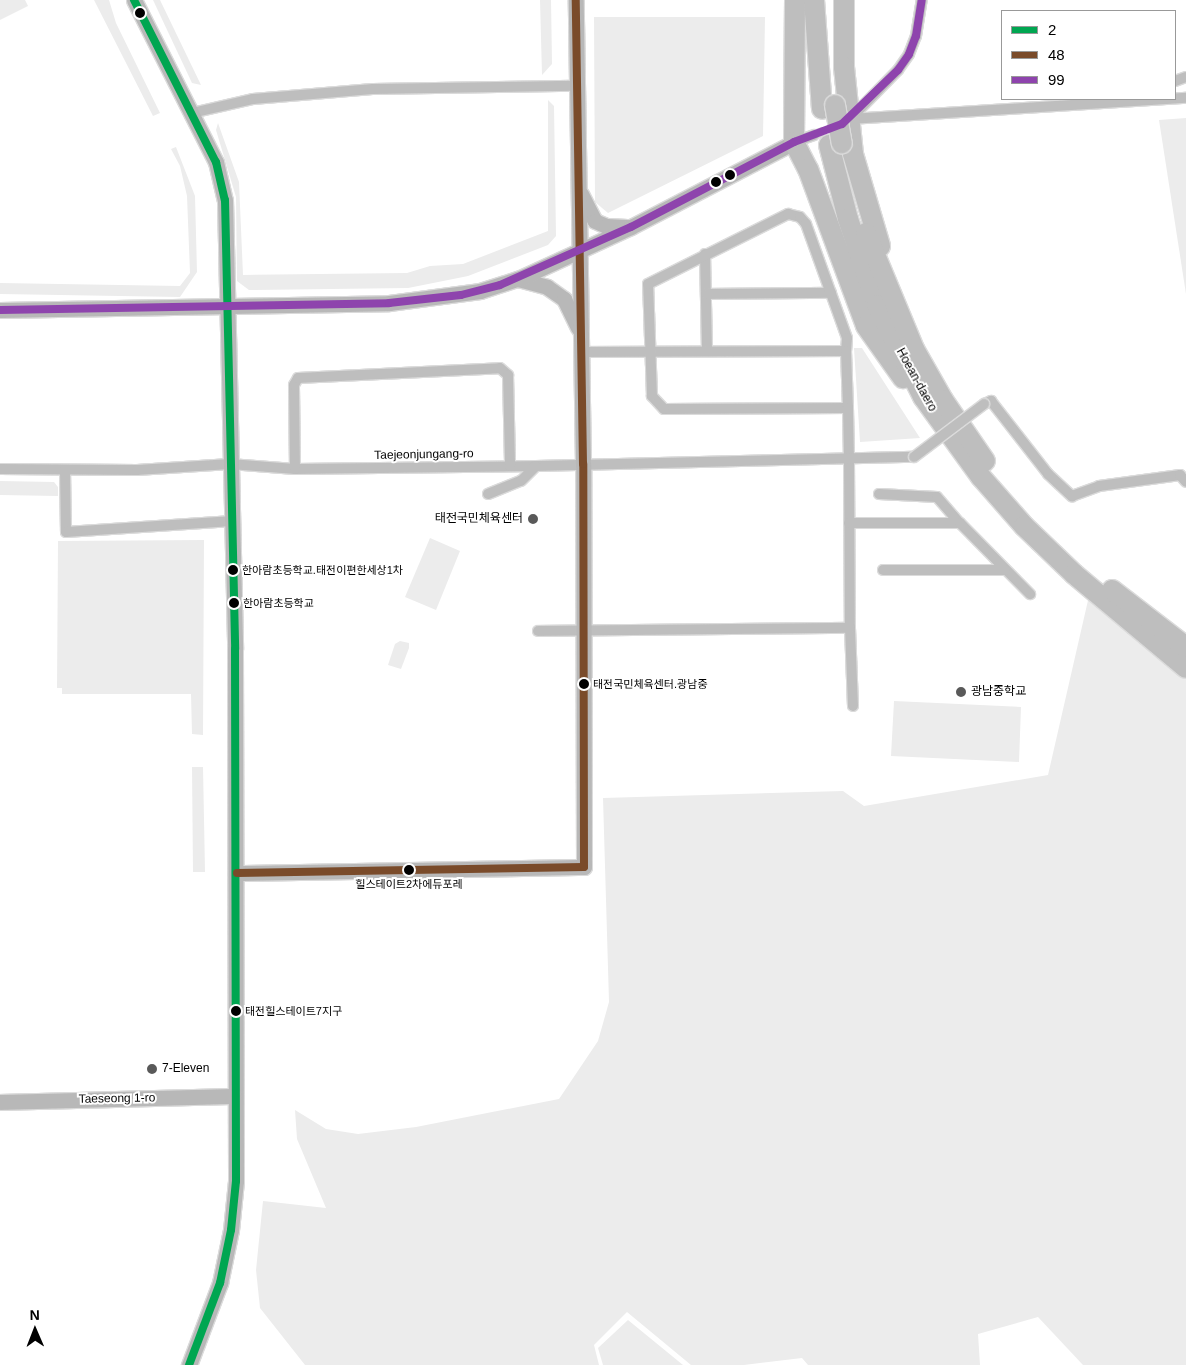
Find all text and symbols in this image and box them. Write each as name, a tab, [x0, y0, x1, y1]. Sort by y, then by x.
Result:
unlabelled marker	[135, 8, 145, 18]
legend	[1001, 10, 1176, 100]
text: 2	[1048, 21, 1056, 38]
text: 48	[1048, 46, 1065, 63]
text: 99	[1048, 71, 1065, 88]
unlabelled marker	[725, 170, 735, 180]
unlabelled marker	[711, 177, 721, 187]
street label: Hoean-daero	[893, 346, 939, 414]
street label: Taejeonjungang-ro	[374, 447, 474, 463]
place label: 태전국민체육센터	[435, 512, 523, 526]
marker: 태전국민체육센터	[527, 513, 539, 525]
place label: 한아람초등학교.태전이편한세상1차	[242, 563, 403, 577]
marker: 한아람초등학교.태전이편한세상1차	[228, 565, 238, 575]
place label: 한아람초등학교	[243, 596, 314, 610]
marker: 한아람초등학교	[229, 598, 239, 608]
place label: 태전국민체육센터.광남중	[593, 677, 707, 691]
marker: 태전국민체육센터.광남중	[579, 679, 589, 689]
place label: 광남중학교	[971, 685, 1026, 699]
marker: 광남중학교	[955, 686, 967, 698]
marker: 힐스테이트2차에듀포레	[404, 865, 414, 875]
place label: 힐스테이트2차에듀포레	[355, 877, 463, 891]
place label: 태전힐스테이트7지구	[245, 1004, 342, 1018]
marker: 태전힐스테이트7지구	[231, 1006, 241, 1016]
place label: 7-Eleven	[162, 1062, 209, 1076]
marker: 7-Eleven	[146, 1063, 158, 1075]
street label: Taeseong 1-ro	[79, 1091, 155, 1107]
north arrow	[10, 1305, 60, 1355]
text: N	[30, 1307, 40, 1323]

